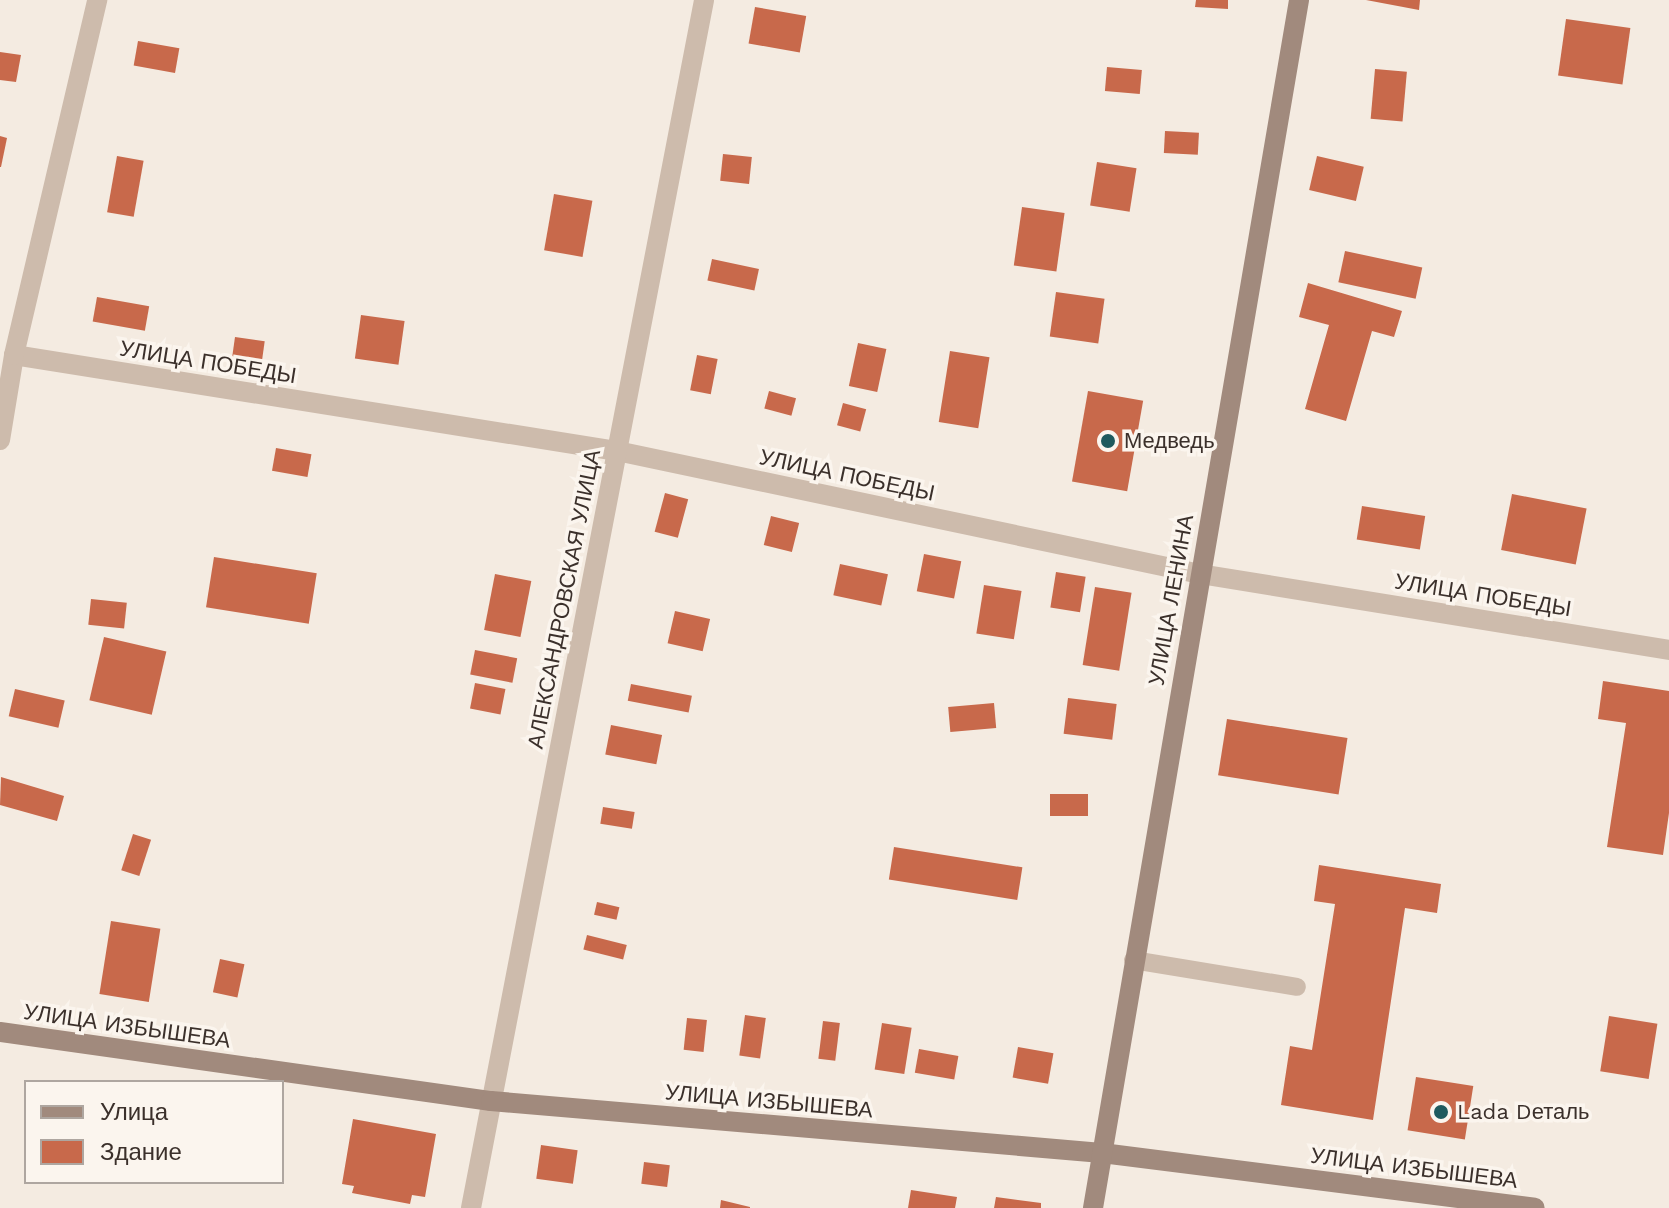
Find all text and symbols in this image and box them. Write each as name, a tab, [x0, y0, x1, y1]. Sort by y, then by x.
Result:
street label: УЛИЦА ПОБЕДЫ	[118, 335, 298, 389]
place label: Медведь	[1124, 428, 1215, 454]
marker: Медведь	[1099, 432, 1117, 450]
street label: УЛИЦА ПОБЕДЫ	[757, 444, 937, 506]
street label: АЛЕКСАНДРОВСКАЯ УЛИЦА	[522, 447, 606, 751]
street label: УЛИЦА ЛЕНИНА	[1143, 512, 1199, 688]
street label: УЛИЦА ПОБЕДЫ	[1393, 568, 1573, 622]
street label: УЛИЦА ИЗБЫШЕВА	[22, 998, 232, 1054]
street label: УЛИЦА ИЗБЫШЕВА	[664, 1079, 874, 1123]
legend	[24, 1080, 284, 1184]
text: Улица	[100, 1098, 168, 1126]
place label: Lada Dеталь	[1457, 1099, 1590, 1125]
marker: Lada Dеталь	[1432, 1103, 1450, 1121]
text: Здание	[100, 1138, 182, 1166]
street label: УЛИЦА ИЗБЫШЕВА	[1309, 1142, 1519, 1194]

